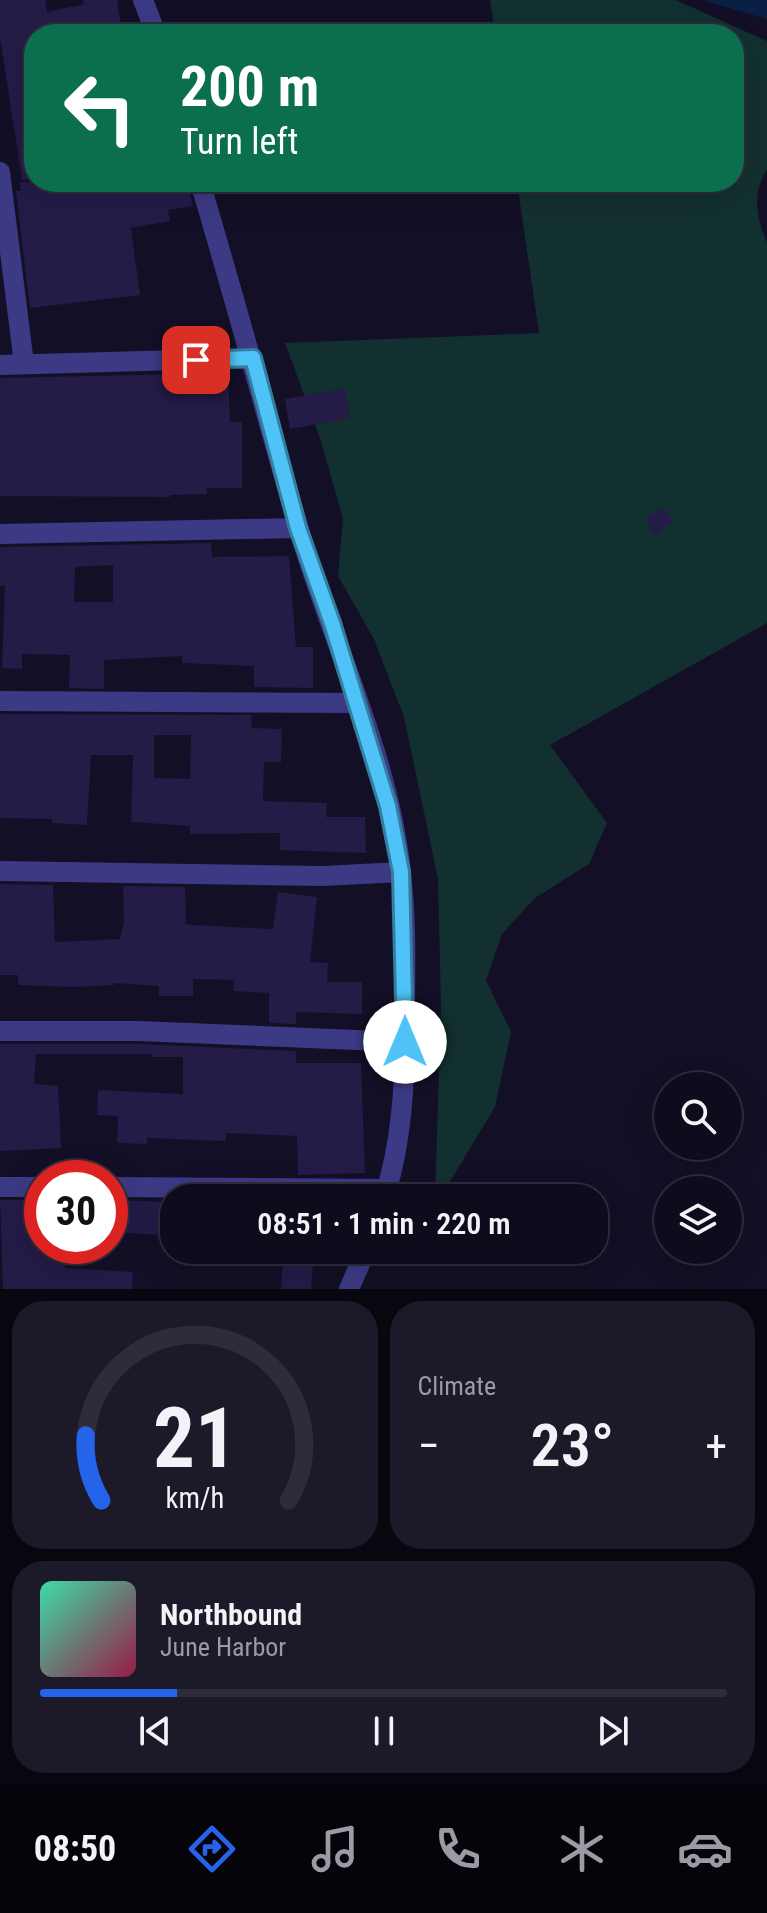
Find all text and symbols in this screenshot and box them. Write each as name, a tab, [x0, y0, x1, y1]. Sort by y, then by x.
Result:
text: 200 m	[180, 54, 319, 120]
icon: left	[48, 56, 152, 160]
text: Turn left	[180, 121, 298, 163]
pin	[162, 326, 230, 394]
icon: arrive	[174, 338, 218, 382]
position arrow	[363, 1000, 447, 1084]
map controls	[654, 1072, 742, 1264]
button: search	[654, 1072, 742, 1160]
speed limit sign: 30	[24, 1160, 128, 1264]
button: layers	[654, 1176, 742, 1264]
text: 08:51 · 1 min · 220 m	[257, 1206, 511, 1241]
text: Climate	[418, 1371, 496, 1401]
text: 21	[153, 1390, 237, 1487]
text: 23°	[531, 1410, 614, 1481]
text: −	[418, 1420, 440, 1472]
text: +	[705, 1420, 727, 1472]
text: km/h	[165, 1481, 224, 1515]
text: Northbound	[160, 1597, 302, 1632]
text: June Harbor	[160, 1632, 286, 1662]
icon: previous	[133, 1709, 177, 1753]
icon: pause	[362, 1709, 406, 1753]
icon: next	[591, 1709, 635, 1753]
icon: directions	[184, 1821, 240, 1877]
icon: music	[307, 1821, 363, 1877]
icon: phone	[430, 1821, 486, 1877]
icon: climate	[554, 1821, 610, 1877]
icon: car	[677, 1821, 733, 1877]
text: 08:50	[34, 1828, 116, 1870]

